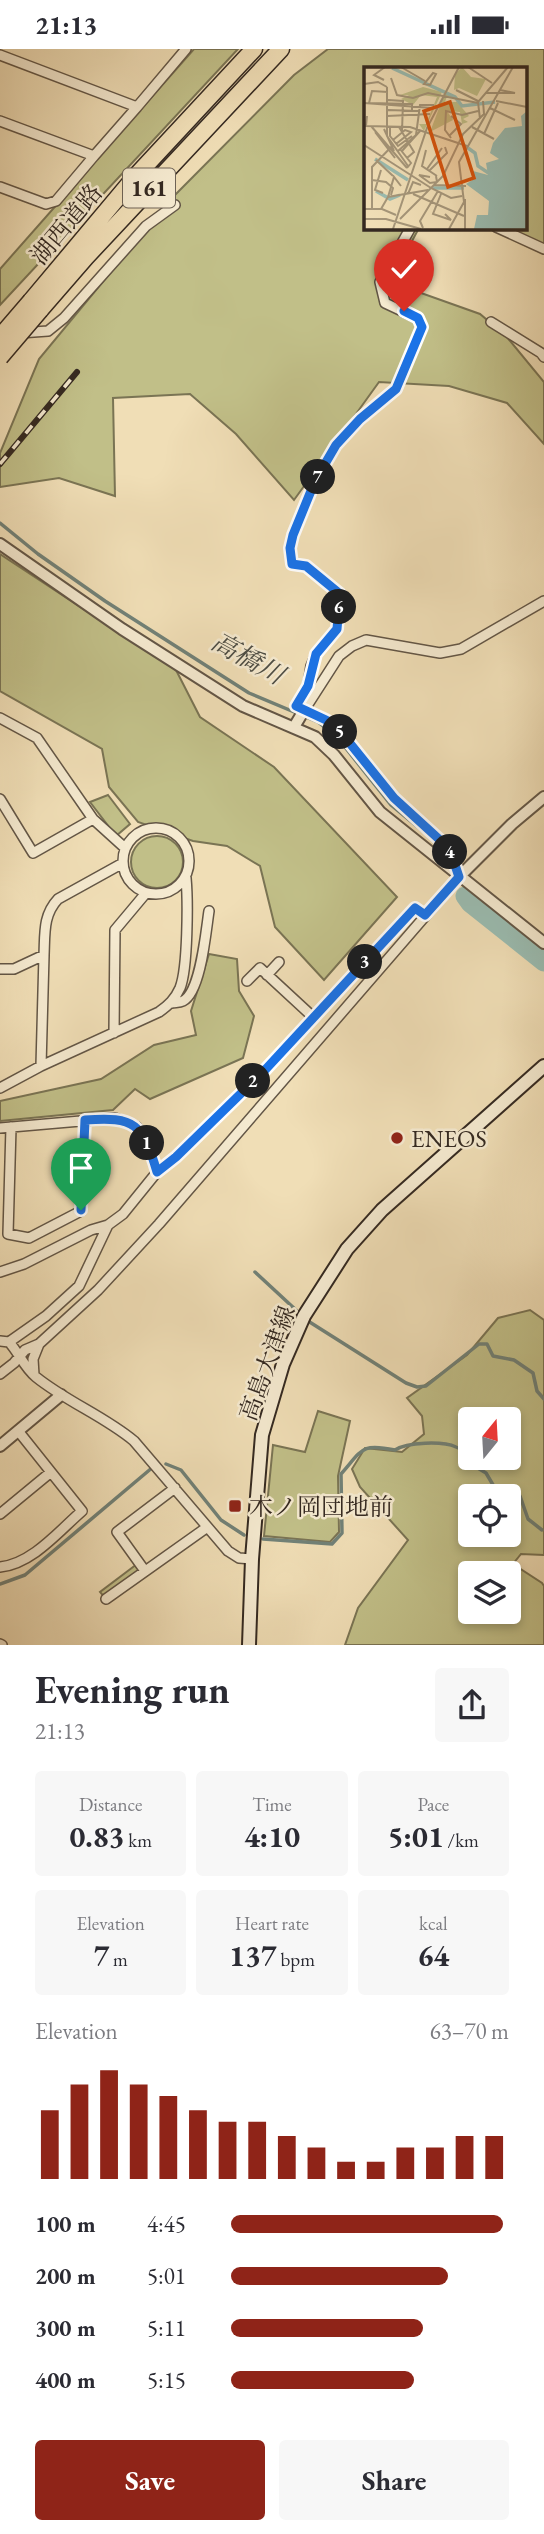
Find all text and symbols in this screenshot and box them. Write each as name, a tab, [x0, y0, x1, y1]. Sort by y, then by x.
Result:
text: 21:13	[35, 8, 97, 42]
inset map	[364, 67, 526, 229]
road number: 161	[123, 169, 175, 207]
street label: 湖西道路	[23, 177, 109, 271]
pin	[374, 239, 434, 311]
icon: check	[385, 250, 423, 288]
pin: 7	[300, 459, 336, 495]
text: 7	[312, 464, 323, 489]
pin: 6	[322, 589, 356, 625]
text: 6	[333, 594, 344, 619]
water label: 高橋川	[206, 624, 293, 693]
pin: 5	[322, 715, 358, 749]
text: 5	[334, 719, 345, 744]
pin: 4	[433, 835, 468, 869]
text: 4	[444, 839, 455, 864]
pin: 3	[348, 944, 382, 979]
text: 3	[359, 949, 370, 974]
pin: 2	[236, 1063, 270, 1099]
text: 2	[247, 1068, 258, 1093]
place label: ENEOS	[411, 1123, 487, 1154]
pin: 1	[130, 1125, 164, 1161]
text: 1	[141, 1130, 152, 1155]
marker: ENEOS	[389, 1130, 405, 1146]
pin	[51, 1138, 111, 1210]
icon: arrive	[62, 1149, 100, 1187]
street label: 高島大津線	[232, 1301, 302, 1425]
north arrow	[458, 1407, 522, 1470]
map controls	[458, 1407, 521, 1624]
button: locate	[458, 1484, 521, 1547]
place label: 木ノ岡団地前	[249, 1491, 393, 1522]
marker: 木ノ岡団地前	[227, 1498, 243, 1514]
button: layers	[458, 1561, 521, 1624]
text: Evening run	[35, 1665, 230, 1714]
button: share	[435, 1668, 509, 1742]
text: 21:13	[35, 1716, 85, 1746]
text: Distance	[79, 1792, 142, 1817]
text: Time	[252, 1792, 292, 1817]
text: Pace	[417, 1792, 449, 1817]
text: 0.83	[69, 1817, 124, 1856]
text: 4:10	[244, 1817, 300, 1856]
text: 5:01	[388, 1817, 444, 1856]
text: km	[124, 1828, 152, 1853]
text: /km	[444, 1828, 479, 1853]
text: Elevation	[76, 1911, 145, 1936]
text: Heart rate	[235, 1911, 309, 1936]
text: kcal	[419, 1911, 448, 1936]
text: 7	[93, 1936, 109, 1975]
text: 137	[229, 1936, 277, 1975]
text: 64	[417, 1936, 449, 1975]
text: m	[109, 1947, 128, 1972]
text: bpm	[277, 1947, 315, 1972]
text: Elevation	[35, 2016, 118, 2046]
text: 63–70 m	[430, 2016, 509, 2046]
text: 100 m	[35, 2209, 96, 2239]
text: 4:45	[147, 2209, 186, 2239]
text: 200 m	[35, 2261, 96, 2291]
text: 5:01	[147, 2261, 186, 2291]
text: 300 m	[35, 2313, 96, 2343]
text: 5:11	[147, 2313, 186, 2343]
text: 400 m	[35, 2365, 96, 2395]
text: 5:15	[147, 2365, 186, 2395]
button: Save	[35, 2440, 265, 2520]
button: Share	[279, 2440, 509, 2520]

